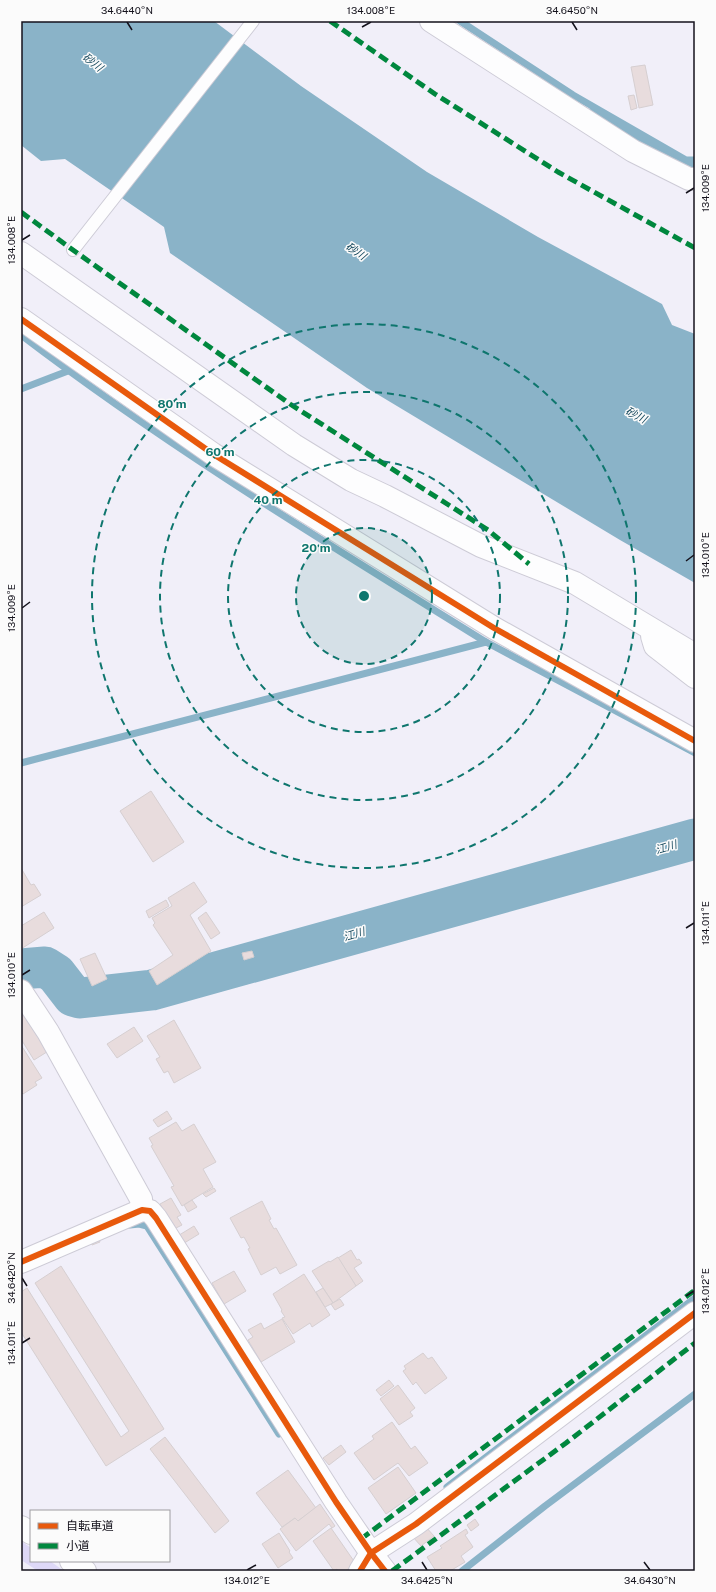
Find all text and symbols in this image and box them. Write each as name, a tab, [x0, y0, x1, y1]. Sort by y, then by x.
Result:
text: 34.6440°N	[101, 4, 153, 16]
text: 134.008°E	[347, 4, 395, 16]
text: 34.6450°N	[546, 4, 598, 16]
water label: 砂川	[81, 50, 106, 74]
text: 134.009°E	[699, 164, 711, 212]
text: 134.008°E	[5, 216, 17, 264]
water label: 砂川	[344, 240, 369, 263]
text: 80 m	[157, 397, 187, 411]
water label: 砂川	[623, 405, 649, 426]
text: 60 m	[205, 445, 235, 459]
text: 40 m	[253, 493, 283, 507]
text: 134.010°E	[699, 532, 711, 578]
text: 20 m	[302, 541, 331, 555]
text: 134.009°E	[5, 584, 17, 632]
centre of rings	[357, 589, 371, 603]
water label: 江川	[654, 838, 679, 856]
text: 134.011°E	[699, 901, 711, 945]
water label: 江川	[342, 925, 367, 943]
text: 134.010°E	[5, 952, 17, 998]
text: 34.6420°N	[5, 1252, 17, 1304]
text: 134.012°E	[699, 1268, 711, 1314]
text: 134.011°E	[5, 1321, 17, 1365]
legend	[30, 1510, 170, 1562]
text: 自転車道	[66, 1519, 114, 1533]
text: 小道	[66, 1539, 90, 1553]
text: 134.012°E	[224, 1574, 270, 1586]
text: 34.6425°N	[401, 1574, 453, 1586]
text: 34.6430°N	[624, 1574, 676, 1586]

